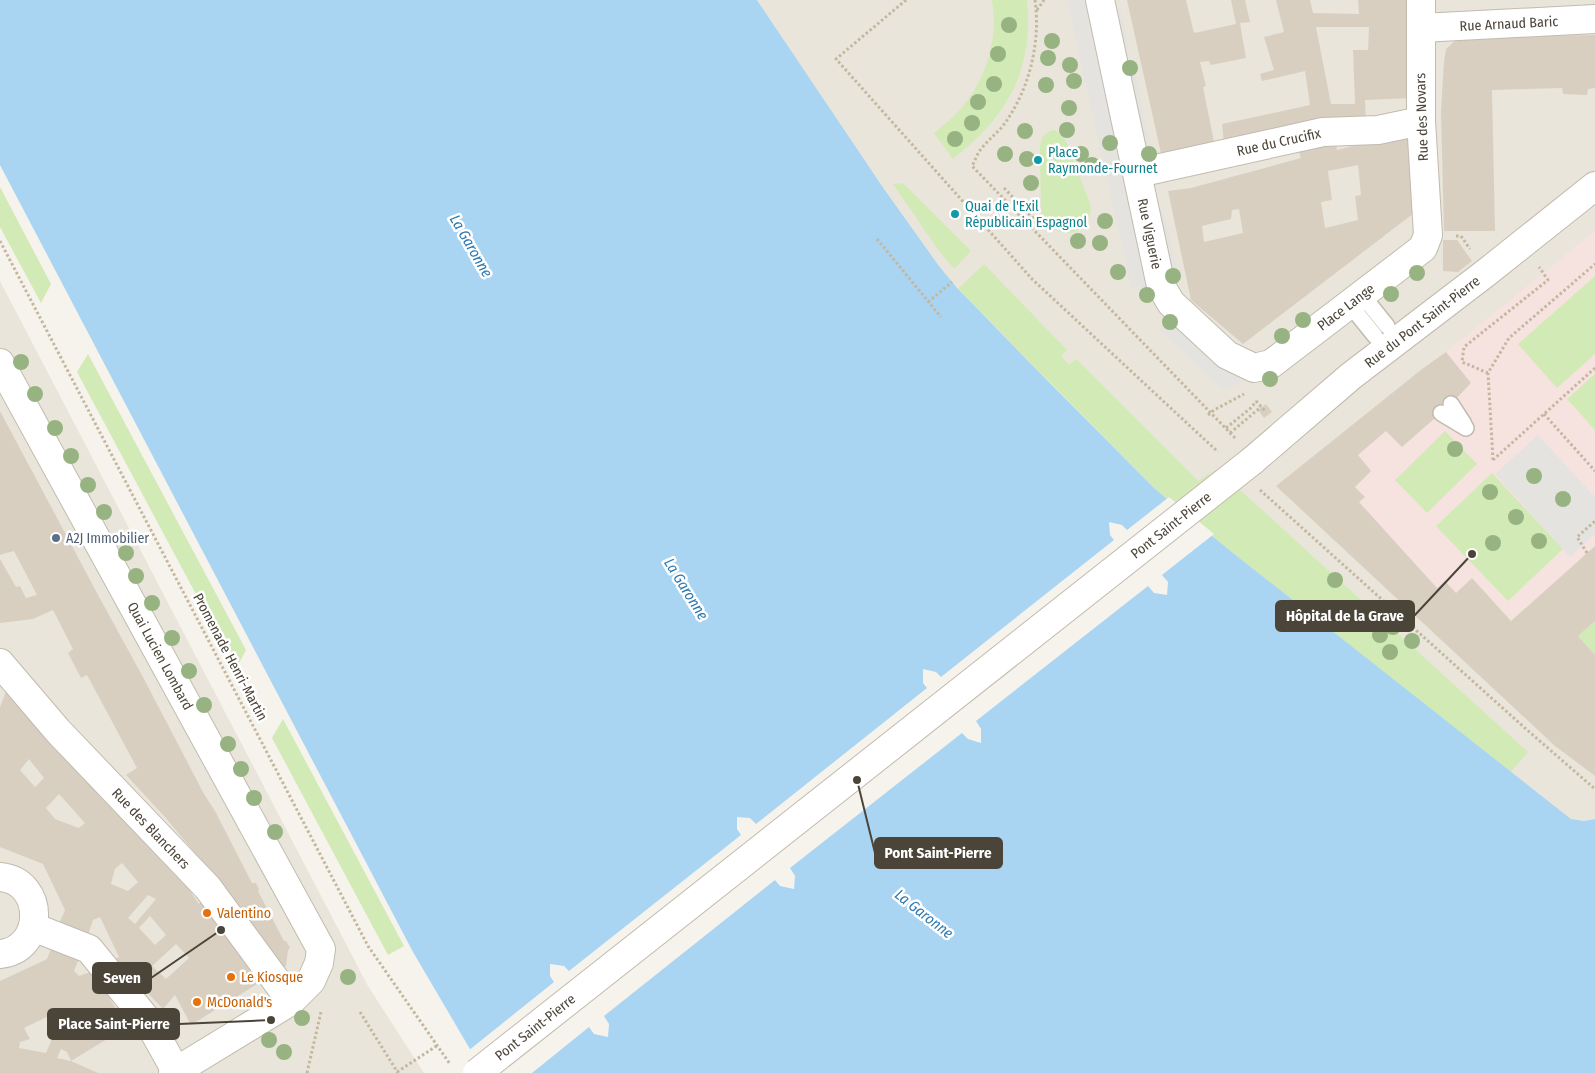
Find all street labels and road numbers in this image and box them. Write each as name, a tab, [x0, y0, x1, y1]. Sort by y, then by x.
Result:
street label: Rue Arnaud Baric	[1459, 12, 1559, 34]
street label: Rue des Novars	[1412, 73, 1432, 161]
street label: Rue du Crucifix	[1235, 124, 1323, 159]
street label: Rue Viguerie	[1134, 197, 1166, 271]
street label: Rue du Pont Saint-Pierre	[1361, 272, 1483, 371]
street label: Place Lange	[1314, 280, 1378, 334]
street label: Pont Saint-Pierre	[1127, 488, 1214, 562]
street label: Promenade Henri-Martin	[189, 590, 271, 724]
street label: Quai Lucien Lombard	[124, 599, 197, 713]
street label: Rue des Blanchers	[108, 784, 194, 872]
street label: Pont Saint-Pierre	[492, 990, 579, 1064]

